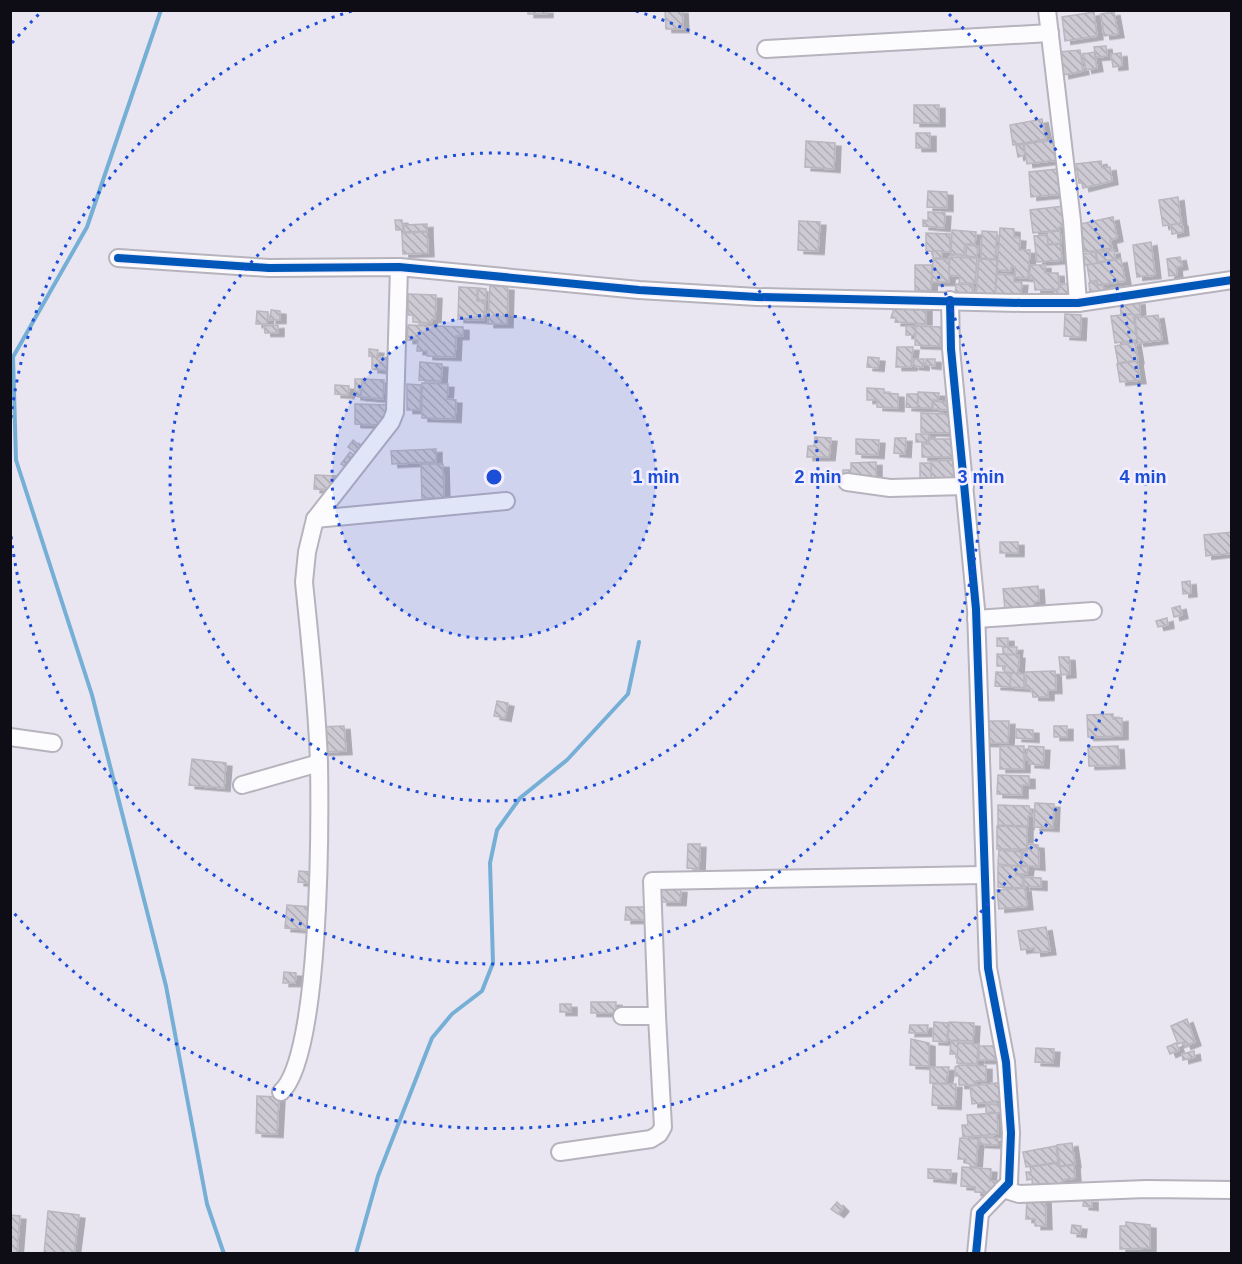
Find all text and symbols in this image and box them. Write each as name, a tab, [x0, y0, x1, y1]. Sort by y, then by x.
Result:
centre of rings	[484, 467, 504, 487]
text: 1 min	[632, 467, 680, 487]
text: 2 min	[794, 467, 842, 487]
text: 3 min	[957, 467, 1005, 487]
text: 4 min	[1119, 467, 1167, 487]

